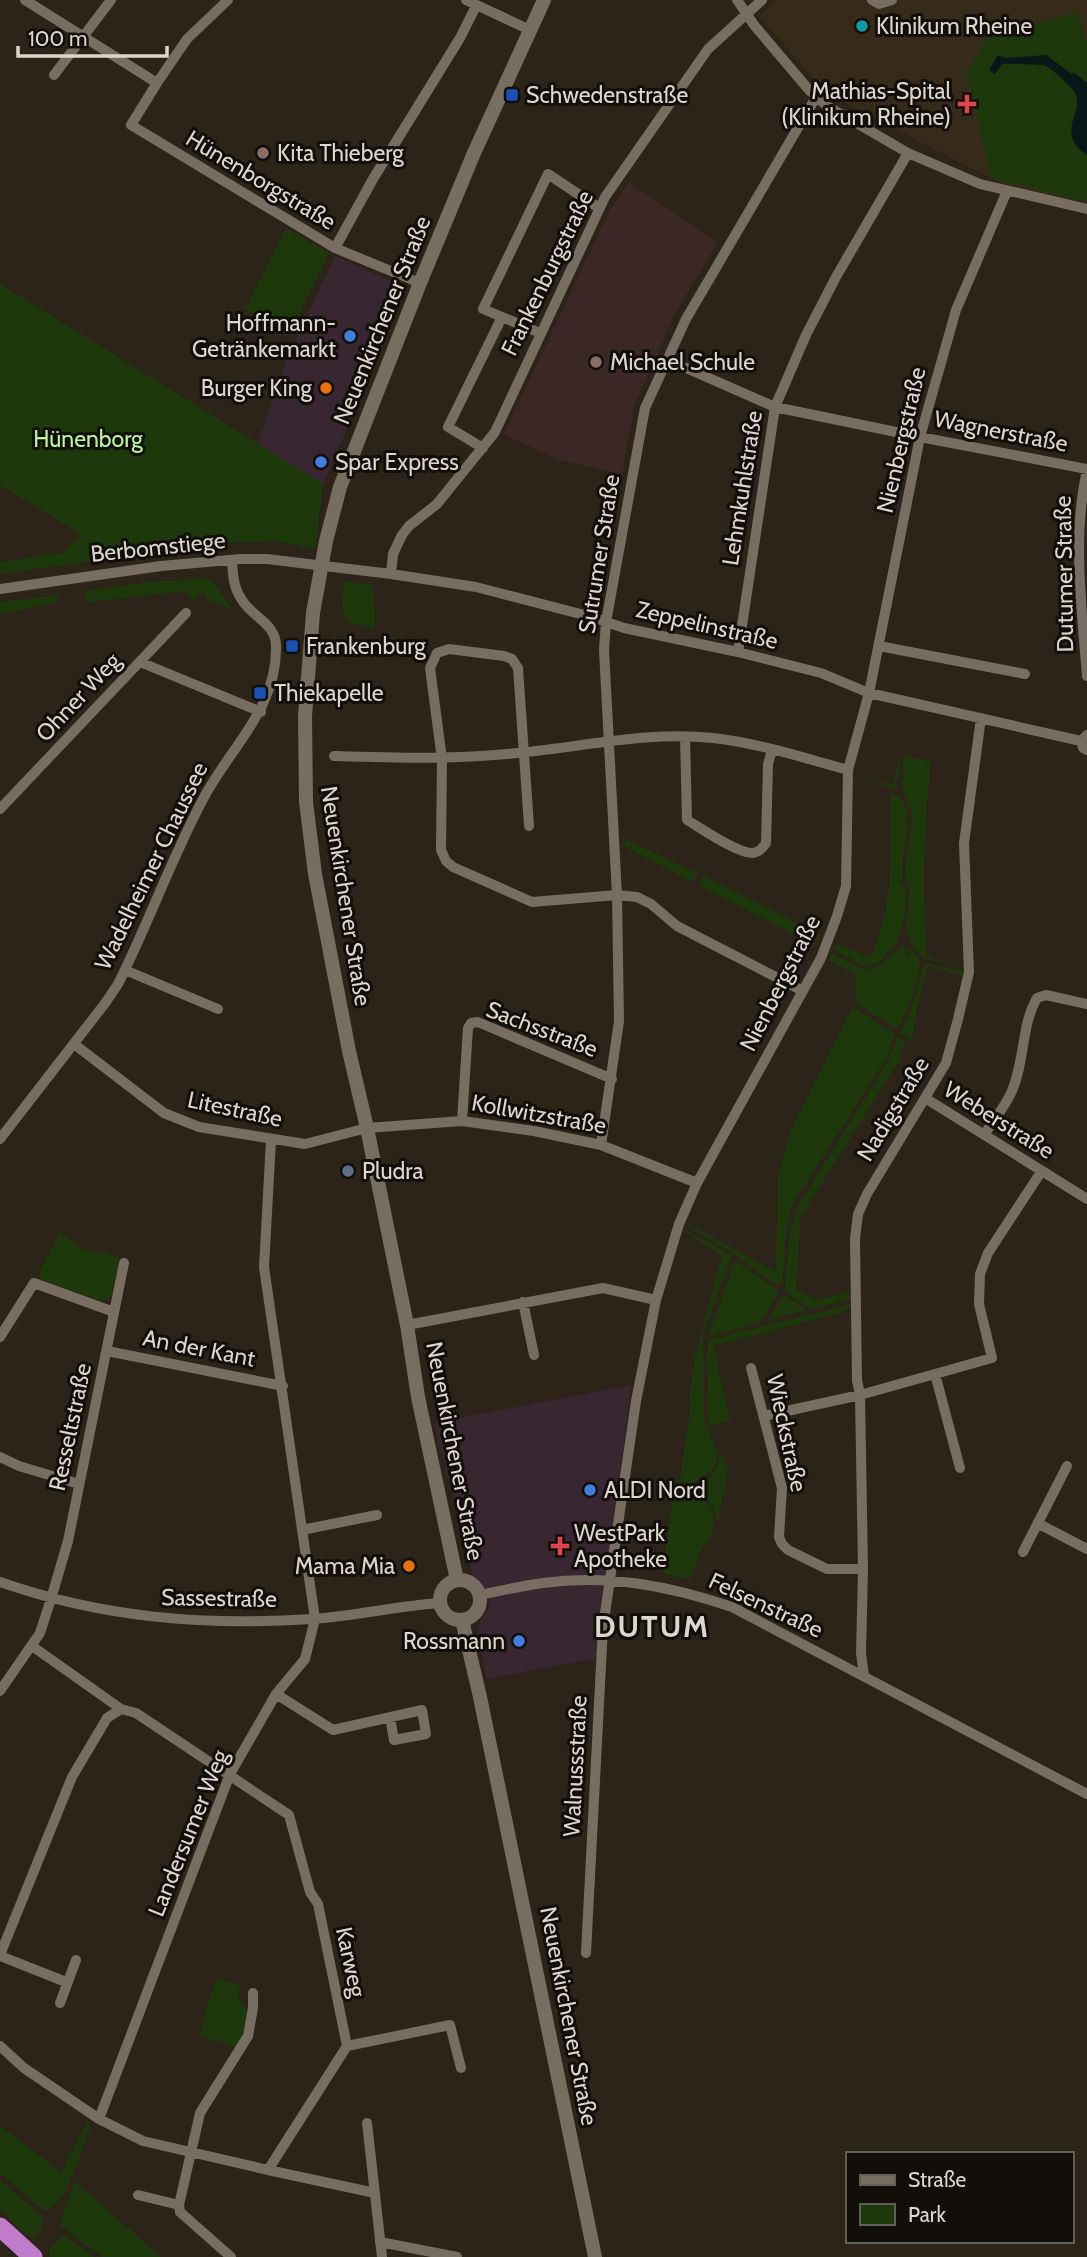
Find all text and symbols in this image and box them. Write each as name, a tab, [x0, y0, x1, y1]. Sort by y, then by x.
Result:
place label: Klinikum Rheine	[876, 12, 1032, 40]
scale bar	[18, 14, 166, 58]
marker: Klinikum Rheine	[854, 18, 870, 34]
text: 100 m	[28, 26, 87, 51]
place label: Mathias-Spital (Klinikum Rheine)	[781, 77, 952, 131]
place label: Schwedenstraße	[526, 81, 688, 109]
marker: Schwedenstraße	[504, 87, 520, 103]
marker: Mathias-Spital (Klinikum Rheine)	[957, 94, 977, 114]
street label: Hünenborgstraße	[181, 124, 341, 236]
place label: Kita Thieberg	[277, 139, 404, 167]
marker: Kita Thieberg	[255, 145, 271, 161]
street label: Frankenburgstraße	[495, 186, 599, 360]
street label: Neuenkirchener Straße	[327, 212, 437, 428]
place label: Hoffmann- Getränkemarkt	[192, 309, 336, 363]
marker: Hoffmann- Getränkemarkt	[342, 328, 358, 344]
place label: Michael Schule	[610, 348, 755, 376]
marker: Michael Schule	[588, 354, 604, 370]
street label: Nienbergstraße	[871, 364, 931, 516]
place label: Burger King	[201, 374, 313, 402]
marker: Burger King	[318, 380, 334, 396]
street label: Wagnerstraße	[932, 404, 1070, 458]
street label: Lehmkuhlstraße	[716, 408, 768, 567]
park label: Hünenborg	[33, 425, 143, 453]
place label: Spar Express	[335, 448, 459, 476]
marker: Spar Express	[313, 454, 329, 470]
street label: Sutrumer Straße	[573, 472, 625, 636]
street label: Dutumer Straße	[1049, 495, 1079, 653]
street label: Berbomstiege	[89, 526, 227, 568]
street label: Zeppelinstraße	[633, 595, 781, 655]
place label: Frankenburg	[306, 632, 426, 660]
marker: Frankenburg	[284, 638, 300, 654]
street label: Ohner Weg	[30, 646, 127, 747]
place label: Thiekapelle	[274, 679, 384, 707]
marker: Thiekapelle	[252, 685, 268, 701]
street label: Wadelheimer Chaussee	[89, 757, 214, 974]
street label: Neuenkirchener Straße	[315, 784, 377, 1008]
street label: Nienbergstraße	[734, 910, 826, 1056]
street label: Sachsstraße	[482, 995, 602, 1063]
street label: Nadigstraße	[851, 1052, 935, 1166]
street label: Weberstraße	[939, 1075, 1060, 1165]
street label: Litestraße	[185, 1085, 285, 1133]
street label: Kollwitzstraße	[470, 1088, 609, 1140]
place label: Pludra	[362, 1157, 423, 1185]
marker: Pludra	[340, 1163, 356, 1179]
street label: An der Kant	[141, 1323, 258, 1373]
street label: Neuenkirchener Straße	[420, 1339, 490, 1563]
street label: Resseltstraße	[43, 1361, 97, 1493]
street label: Wieckstraße	[761, 1372, 813, 1495]
place label: ALDI Nord	[604, 1476, 706, 1504]
marker: ALDI Nord	[582, 1482, 598, 1498]
place label: WestPark Apotheke	[574, 1519, 667, 1573]
marker: WestPark Apotheke	[552, 1538, 568, 1554]
place label: Mama Mia	[295, 1552, 395, 1580]
marker: Mama Mia	[401, 1558, 417, 1574]
street label: Felsenstraße	[704, 1566, 828, 1644]
street label: Sassestraße	[161, 1583, 277, 1613]
district label: DUTUM	[594, 1608, 710, 1645]
place label: Rossmann	[403, 1627, 505, 1655]
marker: Rossmann	[511, 1633, 527, 1649]
street label: Walnussstraße	[557, 1694, 593, 1837]
street label: Landersumer Weg	[142, 1745, 234, 1920]
street label: Neuenkirchener Straße	[534, 1904, 604, 2128]
street label: Karweg	[330, 1924, 372, 2000]
legend	[846, 2152, 1073, 2243]
text: Straße	[908, 2167, 967, 2192]
text: Park	[908, 2202, 946, 2227]

